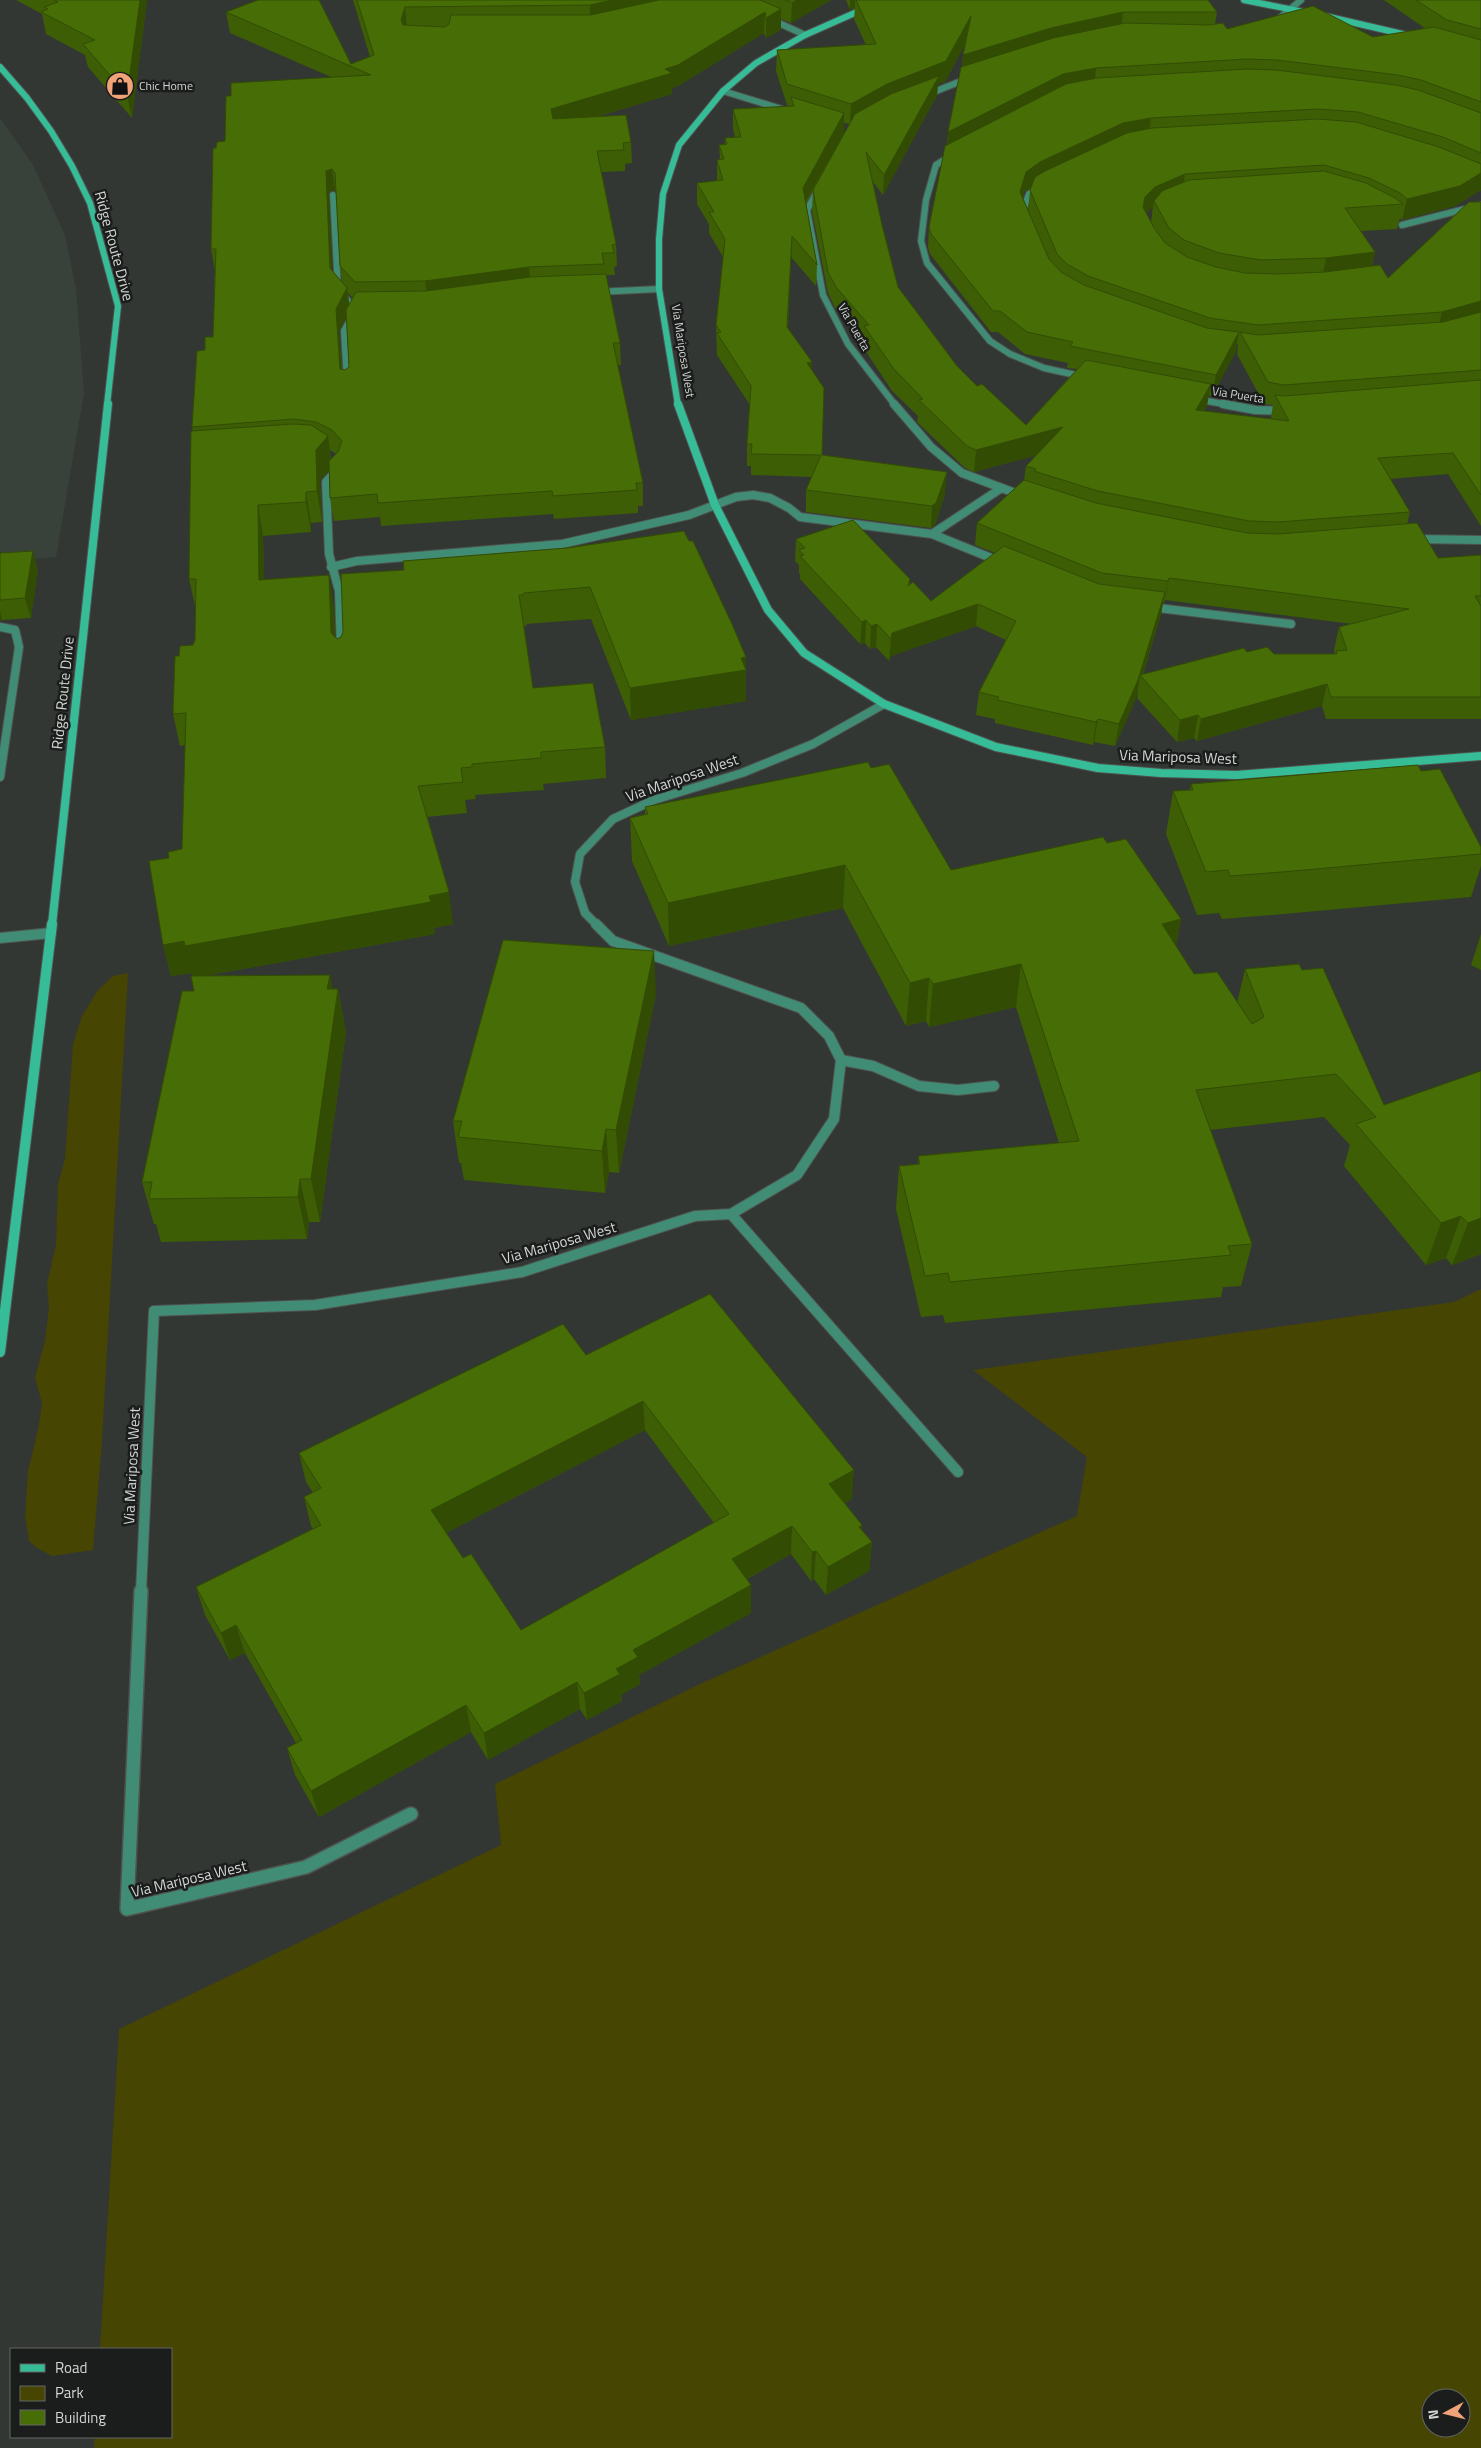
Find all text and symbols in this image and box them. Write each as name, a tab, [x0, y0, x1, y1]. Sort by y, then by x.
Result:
shop icon: Chic Home	[105, 71, 135, 101]
place label: Chic Home	[139, 76, 193, 95]
street label: Ridge Route Drive	[89, 188, 140, 303]
street label: Via Puerta	[833, 299, 876, 354]
street label: Via Mariposa West	[667, 303, 700, 400]
street label: Via Puerta	[1211, 381, 1265, 408]
street label: Ridge Route Drive	[45, 636, 80, 750]
street label: Via Mariposa West	[1119, 743, 1238, 770]
street label: Via Mariposa West	[622, 747, 742, 808]
street label: Via Mariposa West	[499, 1215, 619, 1270]
street label: Via Mariposa West	[117, 1406, 146, 1525]
street label: Via Mariposa West	[129, 1854, 250, 1903]
legend	[10, 2348, 172, 2438]
text: Road	[55, 2356, 87, 2379]
text: Park	[55, 2381, 84, 2404]
north arrow	[1421, 2388, 1471, 2438]
text: Building	[55, 2406, 106, 2429]
text: N	[1422, 2409, 1444, 2421]

